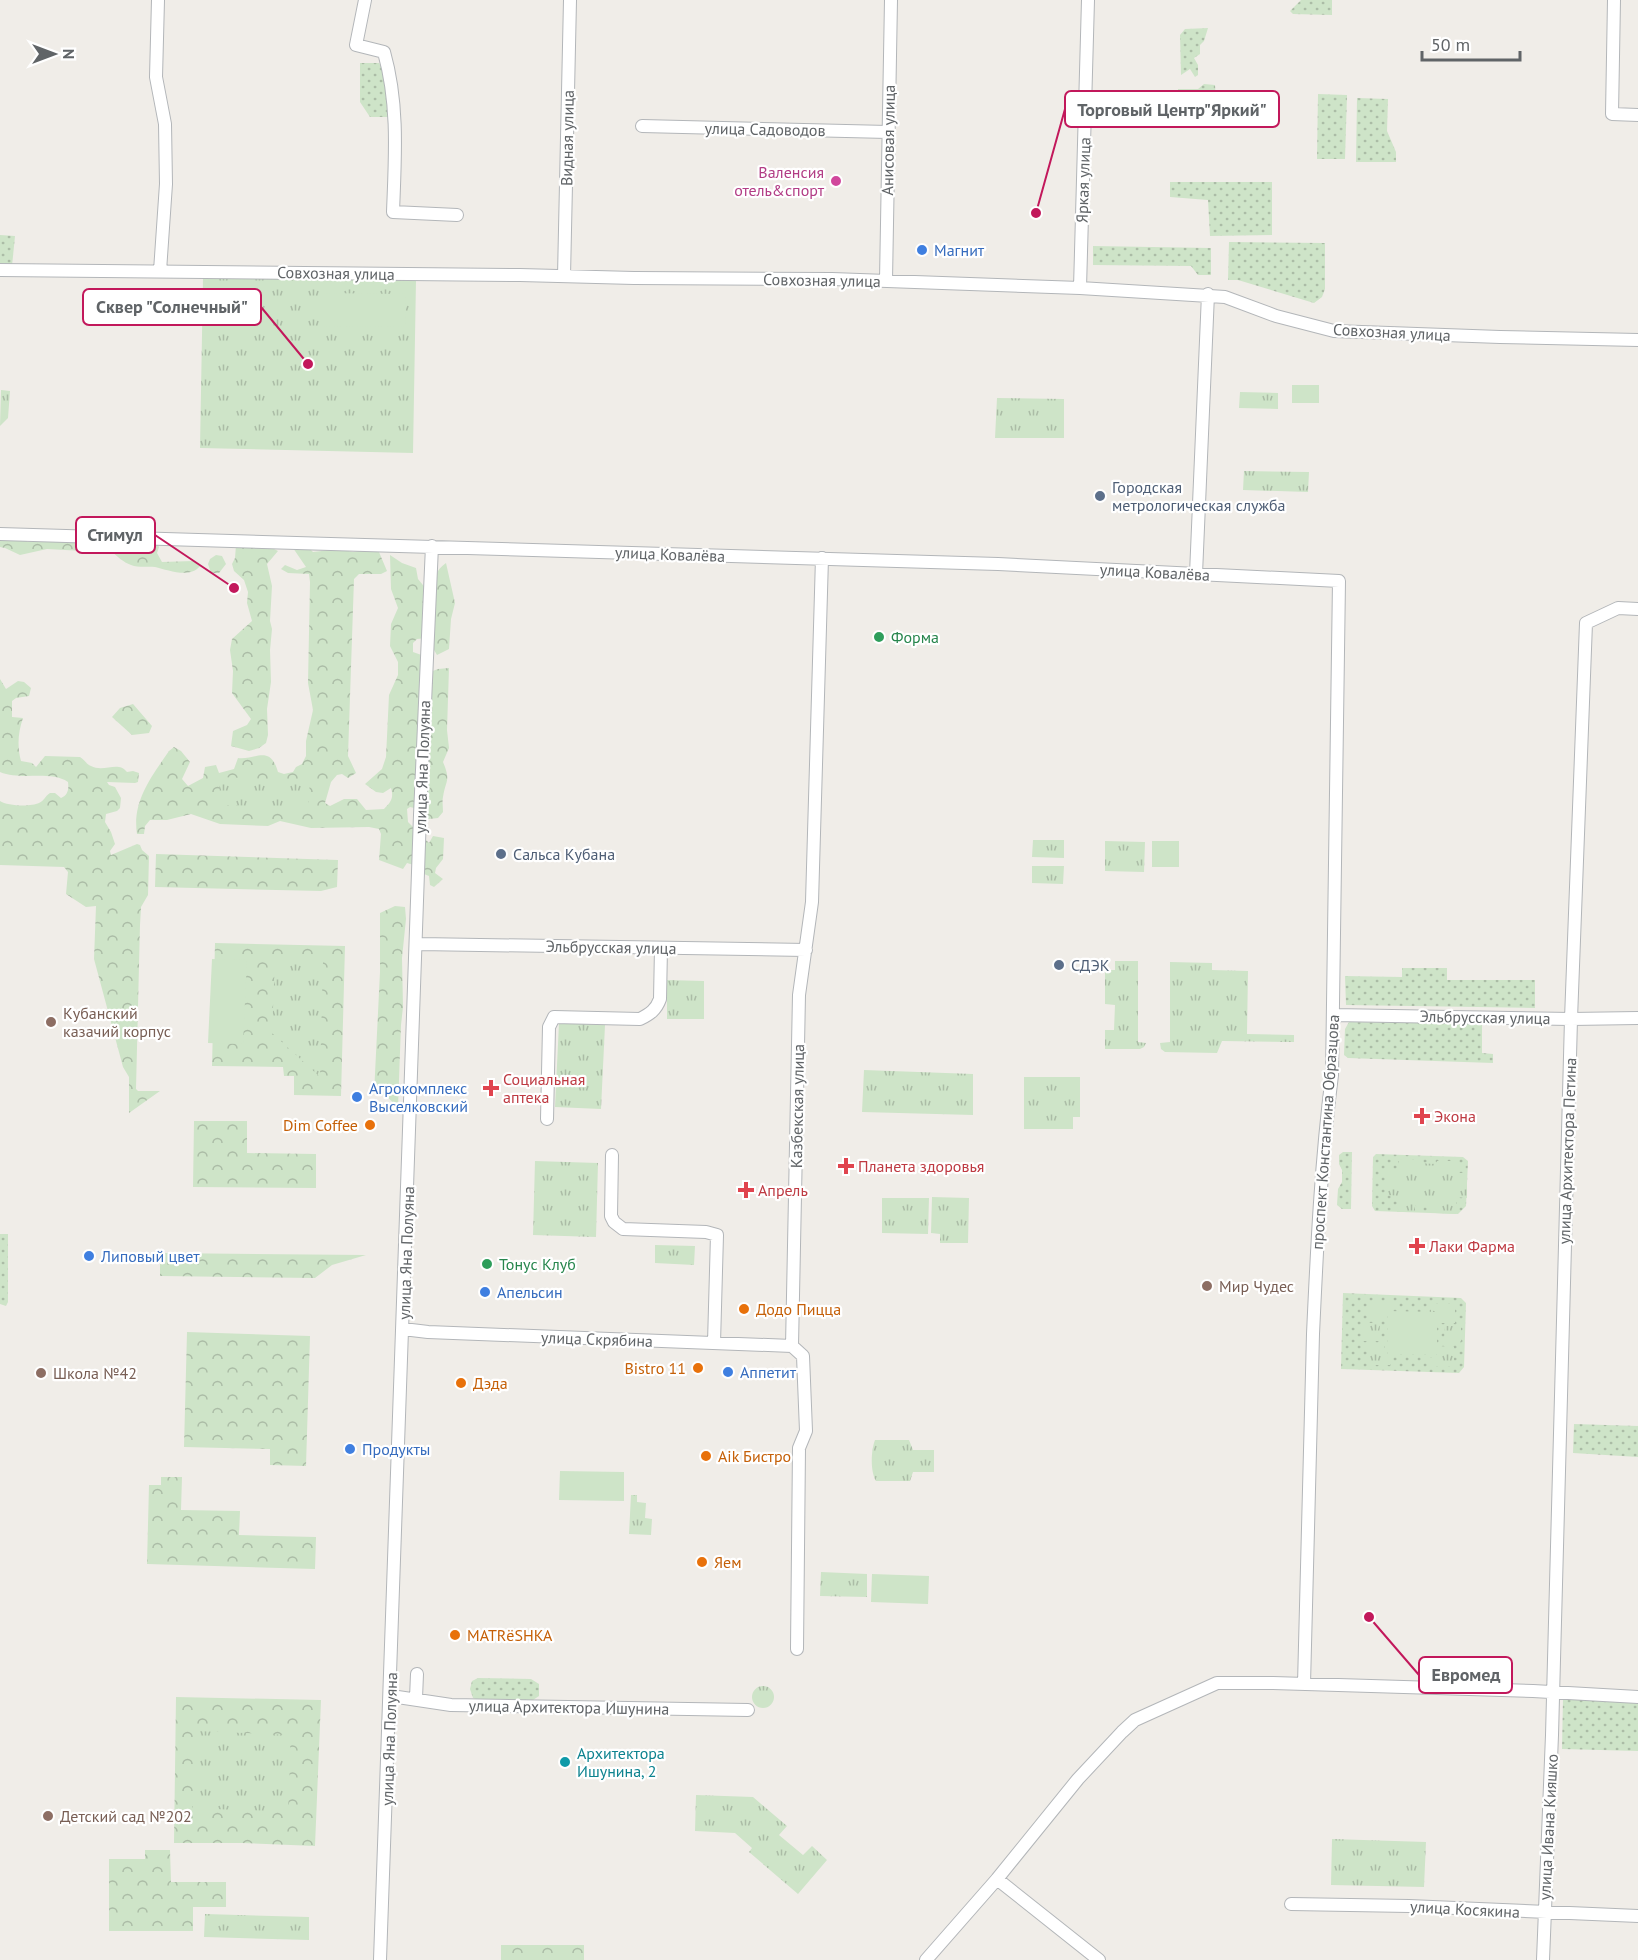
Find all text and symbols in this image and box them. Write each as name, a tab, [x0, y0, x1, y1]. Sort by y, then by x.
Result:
north arrow	[24, 24, 84, 84]
scale bar	[1422, 24, 1520, 62]
text: 50 m	[1431, 33, 1470, 56]
text: N	[59, 49, 79, 59]
street label: Анисовая улица	[877, 84, 899, 196]
street label: Видная улица	[556, 90, 578, 186]
callout: Торговый Центр"Яркий"	[1065, 91, 1279, 127]
text: Торговый Центр"Яркий"	[1077, 98, 1267, 121]
street label: улица Садоводов	[704, 118, 826, 140]
street label: Яркая улица	[1072, 137, 1094, 223]
place label: Валенсия отель&спорт	[734, 162, 825, 200]
marker: Валенсия отель&спорт	[829, 174, 843, 188]
place label: Магнит	[934, 240, 985, 260]
marker: Магнит	[915, 243, 929, 257]
street label: Совхозная улица	[277, 262, 395, 284]
street label: Совхозная улица	[763, 269, 881, 291]
callout: Сквер "Солнечный"	[83, 289, 261, 325]
text: Сквер "Солнечный"	[96, 295, 248, 318]
street label: Совхозная улица	[1333, 319, 1451, 345]
place label: Городская метрологическая служба	[1112, 477, 1285, 515]
marker: Городская метрологическая служба	[1093, 489, 1107, 503]
callout: Стимул	[76, 517, 155, 553]
text: Стимул	[87, 523, 143, 546]
street label: улица Ковалёва	[615, 542, 725, 566]
street label: улица Ковалёва	[1099, 559, 1211, 585]
place label: Форма	[891, 627, 939, 647]
marker: Форма	[872, 630, 886, 644]
street label: улица Яна Полуяна	[410, 700, 434, 834]
place label: Сальса Кубана	[513, 844, 615, 864]
marker: Сальса Кубана	[494, 847, 508, 861]
street label: Эльбрусская улица	[545, 936, 677, 958]
place label: СДЭК	[1071, 955, 1110, 975]
marker: СДЭК	[1052, 958, 1066, 972]
place label: Кубанский казачий корпус	[63, 1003, 171, 1041]
street label: Эльбрусская улица	[1419, 1006, 1551, 1028]
street label: проспект Константина Образцова	[1307, 1014, 1343, 1250]
marker: Кубанский казачий корпус	[44, 1015, 58, 1029]
street label: Казбекская улица	[786, 1044, 808, 1168]
street label: улица Архитектора Петина	[1554, 1057, 1580, 1245]
place label: Социальная аптека	[503, 1069, 585, 1107]
place label: Агрокомплекс Выселковский	[369, 1078, 468, 1116]
marker: Социальная аптека	[484, 1081, 498, 1095]
marker: Агрокомплекс Выселковский	[350, 1090, 364, 1104]
place label: Экона	[1434, 1106, 1476, 1126]
marker: Экона	[1415, 1109, 1429, 1123]
place label: Dim Coffee	[283, 1115, 358, 1135]
marker: Dim Coffee	[363, 1118, 377, 1132]
place label: Планета здоровья	[858, 1156, 984, 1176]
marker: Планета здоровья	[839, 1159, 853, 1173]
place label: Апрель	[758, 1180, 808, 1200]
marker: Апрель	[739, 1183, 753, 1197]
street label: улица Яна Полуяна	[394, 1186, 418, 1320]
place label: Лаки Фарма	[1428, 1236, 1515, 1256]
marker: Лаки Фарма	[1410, 1239, 1424, 1253]
place label: Липовый цвет	[100, 1246, 200, 1266]
marker: Липовый цвет	[82, 1249, 96, 1263]
place label: Тонус Клуб	[499, 1254, 576, 1274]
marker: Тонус Клуб	[480, 1257, 494, 1271]
place label: Мир Чудес	[1219, 1276, 1294, 1296]
marker: Мир Чудес	[1200, 1279, 1214, 1293]
place label: Апельсин	[497, 1282, 563, 1302]
marker: Апельсин	[478, 1285, 492, 1299]
place label: Додо Пицца	[756, 1299, 841, 1319]
marker: Додо Пицца	[737, 1302, 751, 1316]
street label: улица Скрябина	[541, 1327, 653, 1351]
place label: Bistro 11	[624, 1358, 686, 1378]
marker: Bistro 11	[691, 1361, 705, 1375]
place label: Аппетит	[740, 1362, 797, 1382]
place label: Школа №42	[53, 1363, 137, 1383]
marker: Аппетит	[721, 1365, 735, 1379]
marker: Школа №42	[34, 1366, 48, 1380]
place label: Дэда	[473, 1373, 508, 1393]
marker: Дэда	[454, 1376, 468, 1390]
place label: Продукты	[362, 1439, 430, 1459]
marker: Продукты	[343, 1442, 357, 1456]
place label: Aik Бистро	[718, 1446, 791, 1466]
marker: Aik Бистро	[699, 1449, 713, 1463]
place label: Яем	[714, 1552, 742, 1572]
marker: Яем	[695, 1555, 709, 1569]
place label: MATRёSHKA	[467, 1625, 553, 1645]
marker: MATRёSHKA	[448, 1628, 462, 1642]
callout: Евромед	[1419, 1657, 1512, 1693]
text: Евромед	[1431, 1663, 1501, 1686]
street label: улица Яна Полуяна	[377, 1672, 401, 1806]
street label: улица Архитектора Ишунина	[469, 1695, 669, 1719]
place label: Архитектора Ишунина, 2	[577, 1743, 665, 1781]
street label: улица Ивана Кияшко	[1534, 1753, 1562, 1901]
marker: Архитектора Ишунина, 2	[558, 1755, 572, 1769]
place label: Детский сад №202	[60, 1806, 192, 1826]
marker: Детский сад №202	[41, 1809, 55, 1823]
street label: улица Косякина	[1410, 1896, 1520, 1922]

